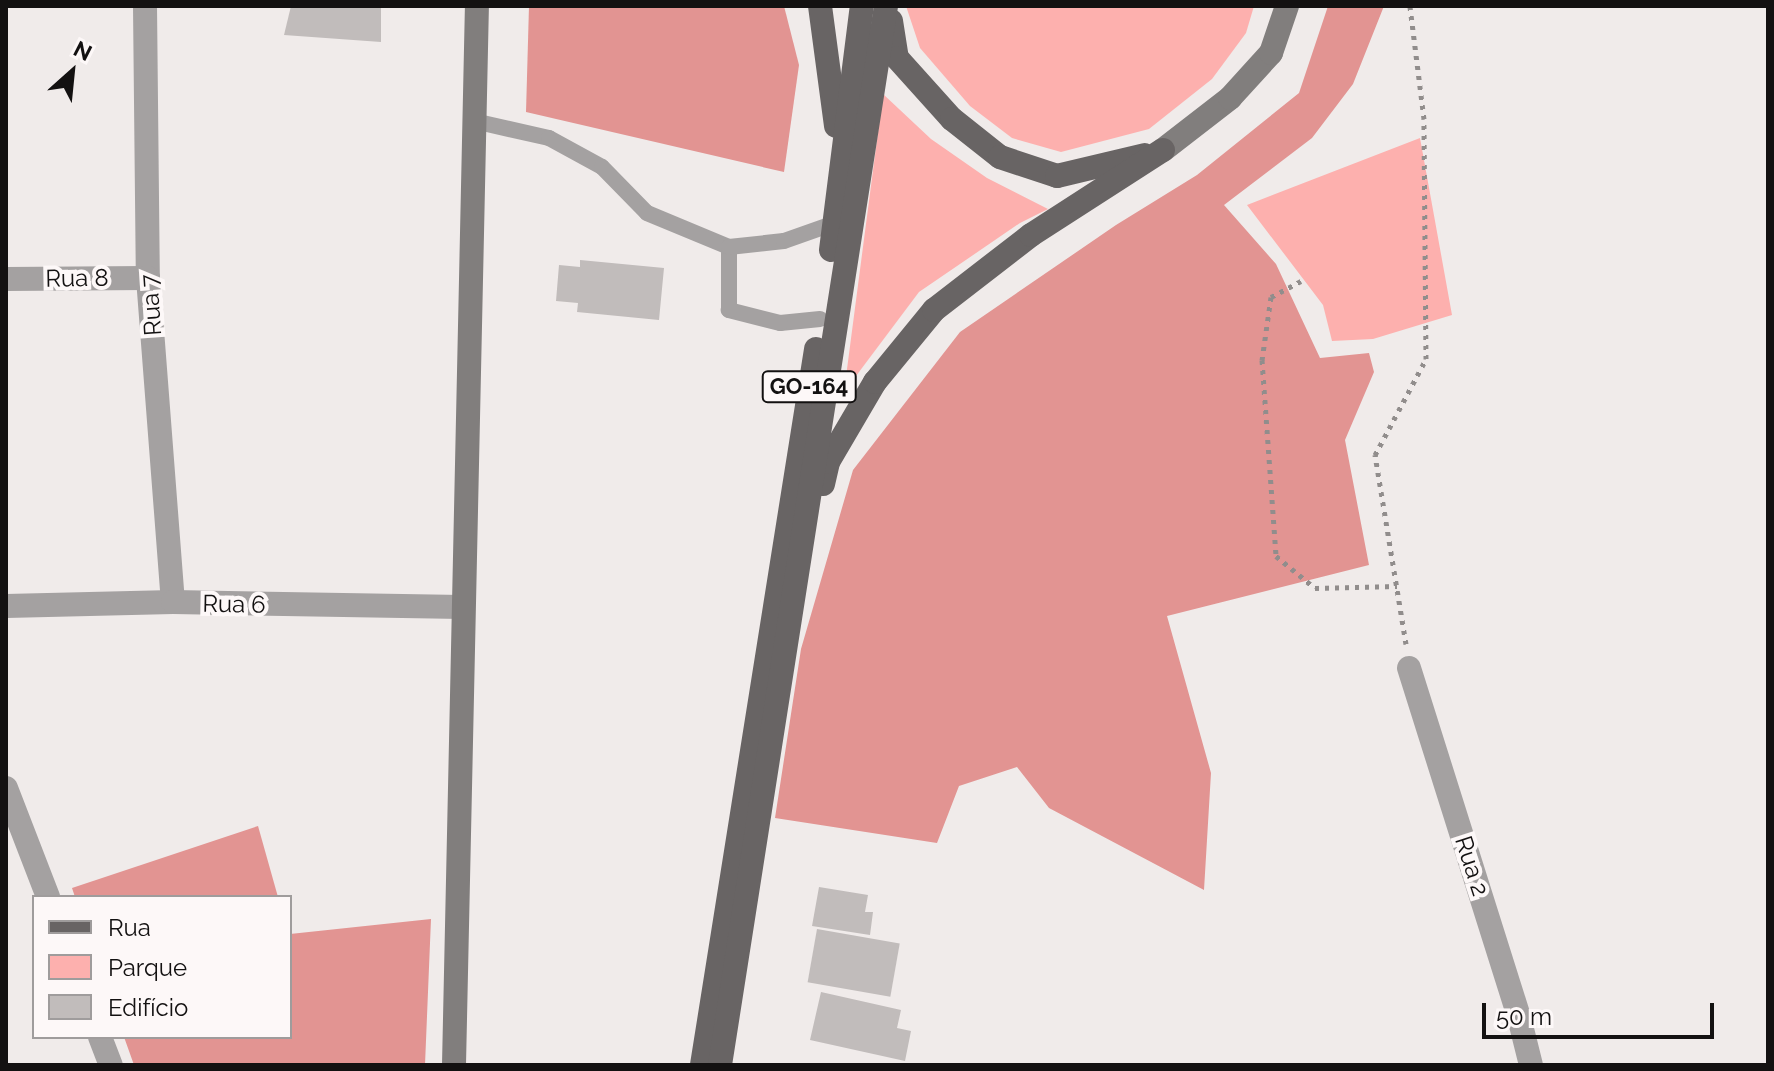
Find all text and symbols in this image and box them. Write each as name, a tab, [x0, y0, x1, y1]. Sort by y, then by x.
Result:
north arrow	[32, 32, 112, 112]
text: N	[70, 35, 96, 66]
street label: Rua 8	[45, 263, 109, 293]
street label: Rua 7	[134, 273, 168, 337]
road number: GO-164	[761, 369, 857, 405]
street label: Rua 6	[202, 589, 266, 619]
street label: Rua 2	[1449, 832, 1495, 900]
legend	[32, 895, 292, 1039]
text: Rua	[108, 913, 151, 942]
text: Parque	[108, 953, 187, 982]
scale bar	[1486, 987, 1718, 1037]
text: Edifício	[108, 993, 188, 1022]
text: 50 m	[1496, 1002, 1552, 1031]

